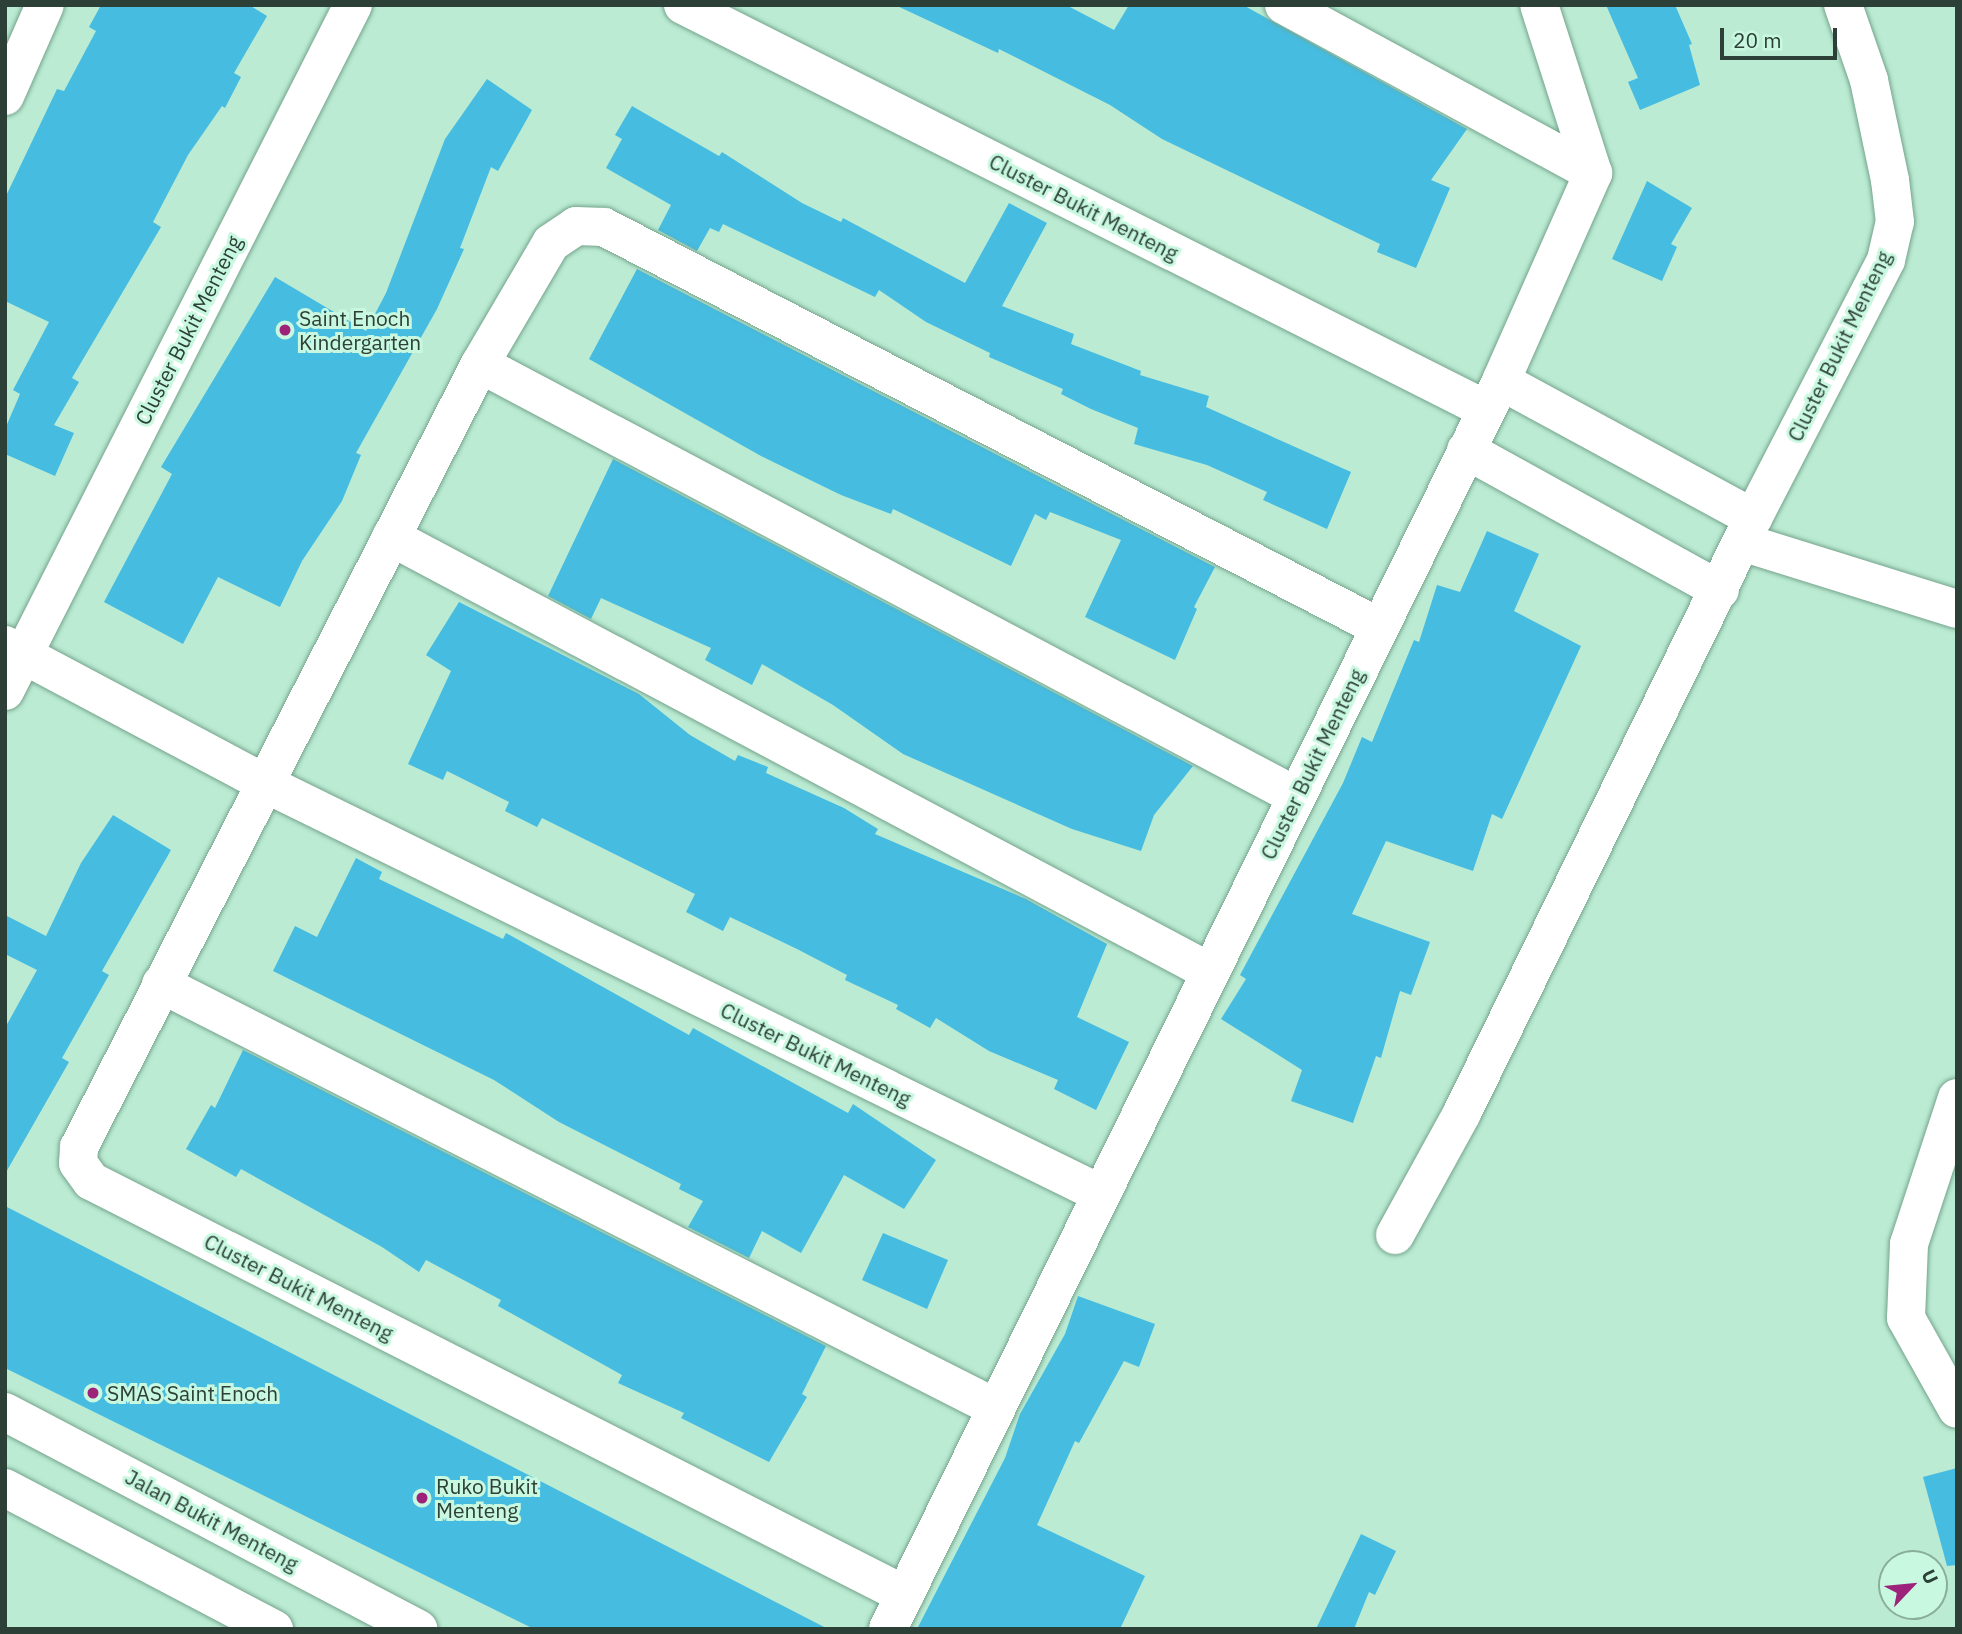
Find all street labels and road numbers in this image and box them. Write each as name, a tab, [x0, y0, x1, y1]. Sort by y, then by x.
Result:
street label: Cluster Bukit Menteng	[985, 148, 1183, 266]
street label: Cluster Bukit Menteng	[129, 231, 247, 429]
street label: Cluster Bukit Menteng	[1782, 247, 1896, 445]
street label: Cluster Bukit Menteng	[1255, 665, 1369, 863]
street label: Cluster Bukit Menteng	[717, 997, 915, 1111]
street label: Cluster Bukit Menteng	[200, 1228, 398, 1346]
street label: Jalan Bukit Menteng	[121, 1464, 303, 1576]

